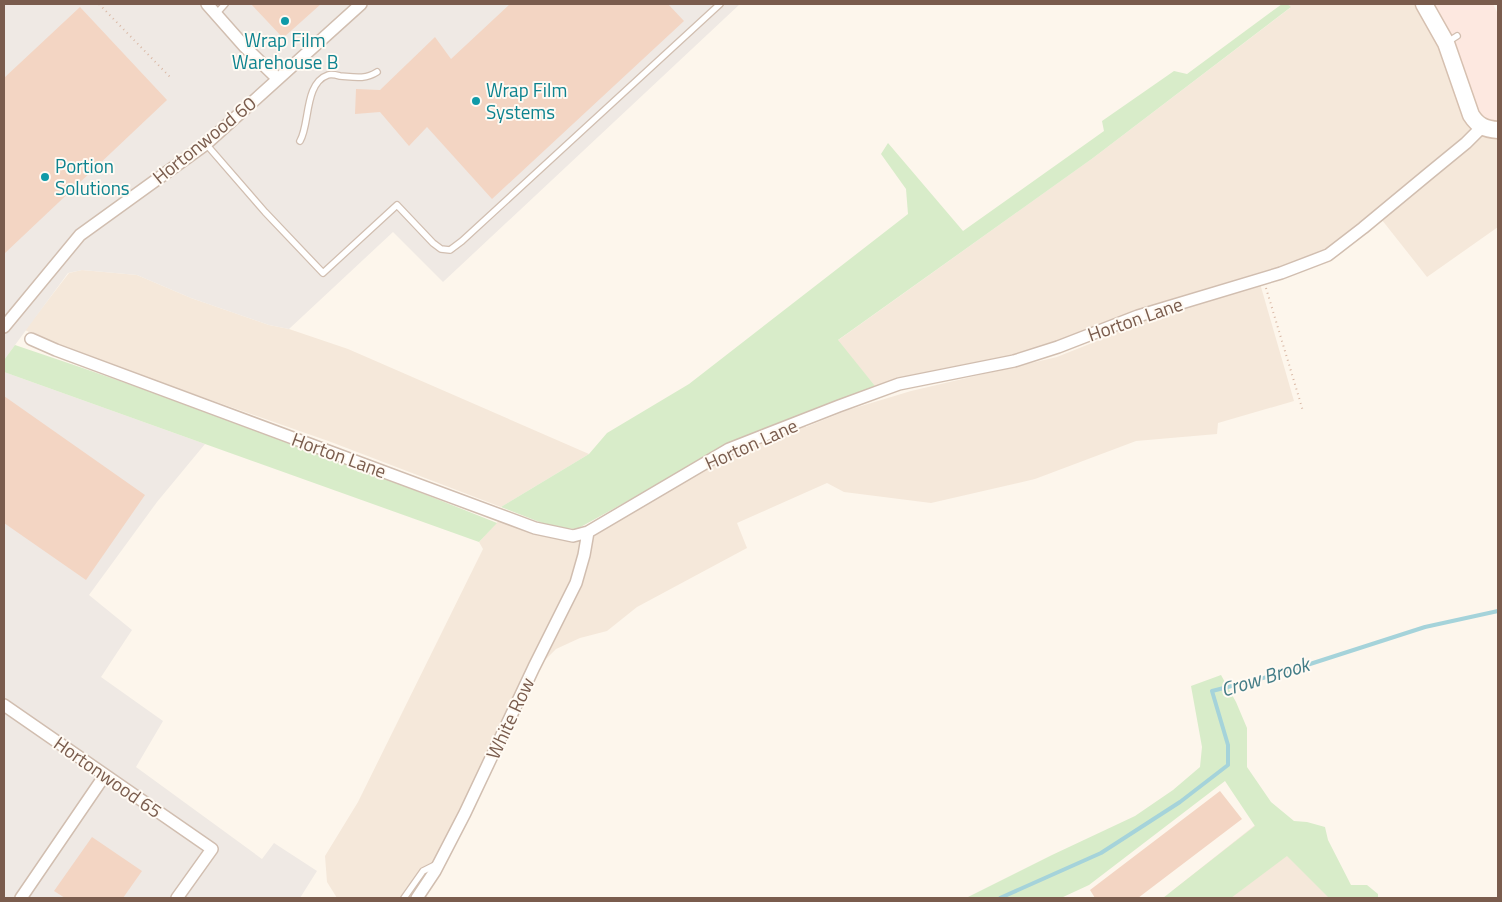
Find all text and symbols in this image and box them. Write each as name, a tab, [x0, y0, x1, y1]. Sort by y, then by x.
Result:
marker: Wrap Film Warehouse B	[279, 15, 291, 27]
place label: Wrap Film Warehouse B	[232, 25, 338, 76]
place label: Wrap Film Systems	[486, 75, 567, 126]
street label: Hortonwood 60	[146, 89, 262, 191]
marker: Wrap Film Systems	[470, 95, 482, 107]
place label: Portion Solutions	[55, 151, 130, 202]
marker: Portion Solutions	[39, 171, 51, 183]
street label: Horton Lane	[1083, 289, 1186, 348]
street label: Horton Lane	[700, 410, 802, 477]
street label: Horton Lane	[288, 424, 391, 485]
water label: Crow Brook	[1217, 648, 1315, 705]
street label: White Row	[478, 672, 541, 764]
street label: Hortonwood 65	[48, 729, 168, 825]

